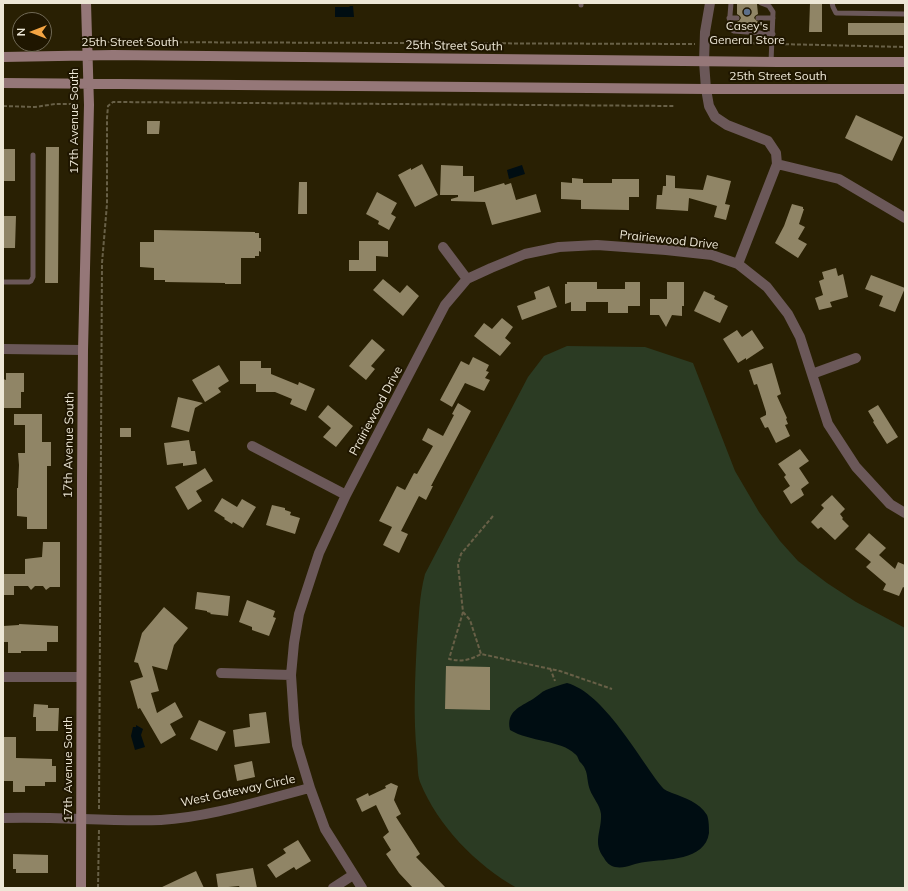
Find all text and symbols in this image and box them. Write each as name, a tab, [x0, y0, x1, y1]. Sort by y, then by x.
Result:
marker: Casey's General Store	[742, 7, 752, 17]
north arrow	[12, 12, 52, 52]
place label: Casey's General Store	[709, 19, 785, 47]
text: N	[14, 28, 28, 36]
street label: 25th Street South	[81, 35, 179, 49]
street label: 25th Street South	[405, 38, 503, 54]
street label: 17th Avenue South	[67, 68, 81, 174]
street label: 25th Street South	[729, 69, 827, 83]
street label: Prairiewood Drive	[619, 228, 719, 252]
street label: Prairiewood Drive	[346, 364, 406, 458]
street label: 17th Avenue South	[61, 392, 77, 498]
street label: 17th Avenue South	[61, 716, 75, 822]
street label: West Gateway Circle	[179, 772, 297, 810]

